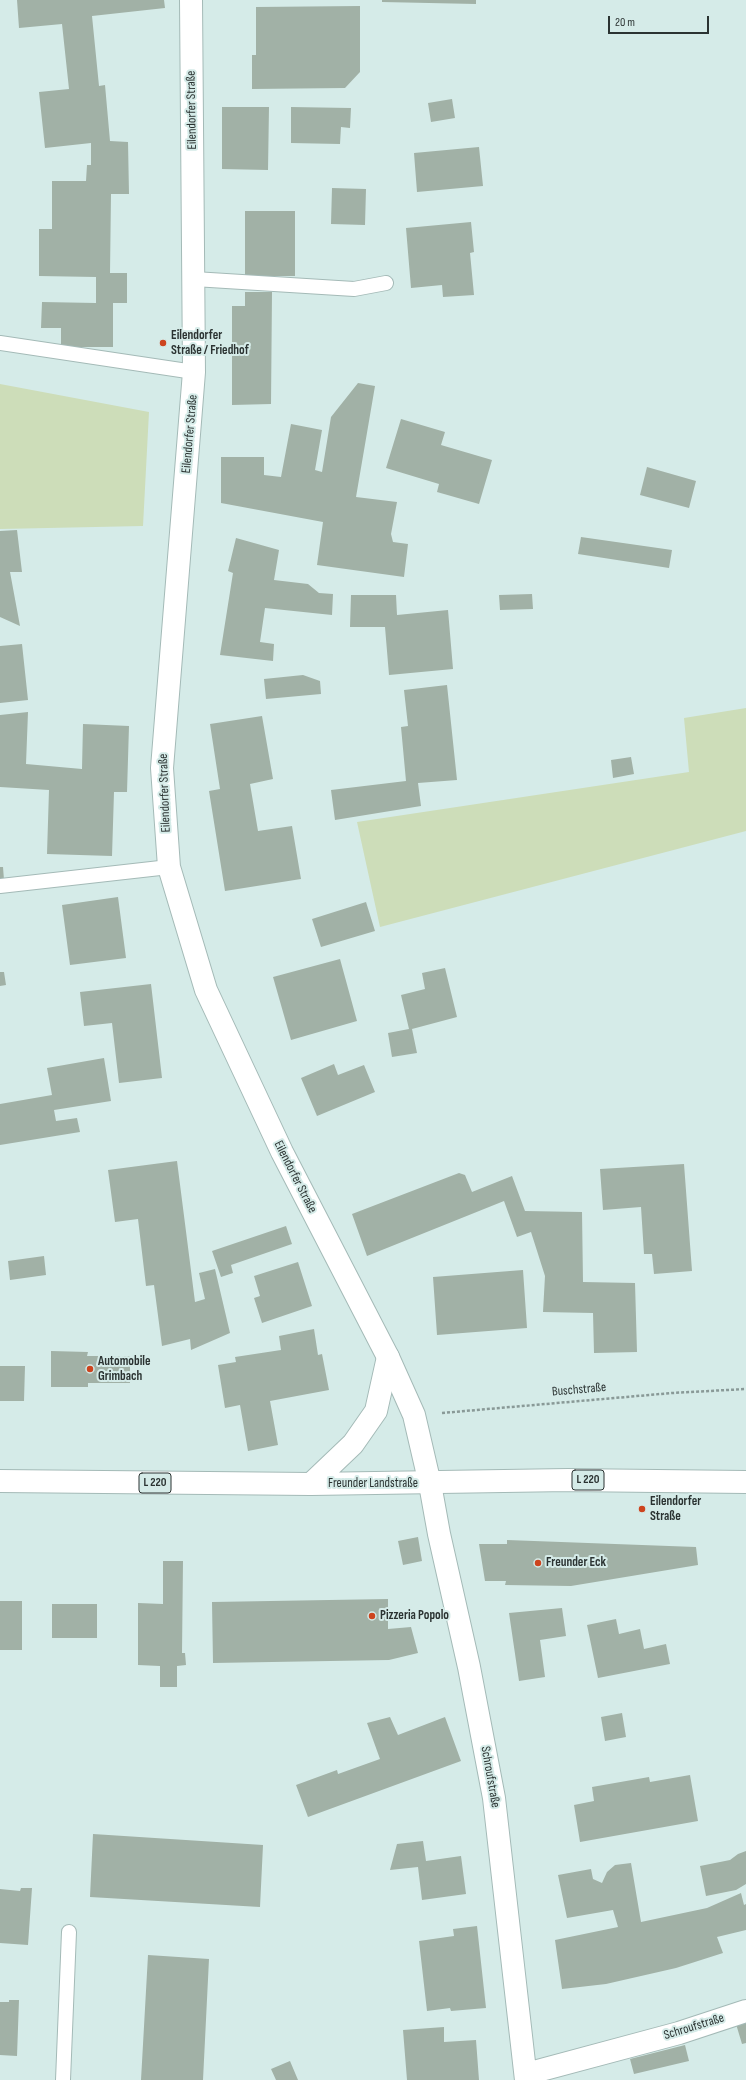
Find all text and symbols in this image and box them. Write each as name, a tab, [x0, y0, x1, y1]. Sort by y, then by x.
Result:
scale bar	[610, 8, 711, 34]
text: 20 m	[615, 15, 635, 30]
street label: Eilendorfer Straße	[184, 70, 200, 150]
place label: Eilendorfer Straße / Friedhof	[171, 328, 249, 359]
marker: Eilendorfer Straße / Friedhof	[158, 338, 168, 348]
street label: Eilendorfer Straße	[179, 394, 201, 474]
street label: Eilendorfer Straße	[156, 753, 174, 833]
street label: Eilendorfer Straße	[270, 1138, 320, 1216]
place label: Automobile Grimbach	[98, 1354, 150, 1385]
marker: Automobile Grimbach	[85, 1364, 95, 1374]
street label: Buschstraße	[551, 1380, 607, 1400]
road number: L 220	[572, 1470, 604, 1490]
road number: L 220	[139, 1473, 171, 1493]
street label: Freunder Landstraße	[328, 1476, 418, 1492]
place label: Eilendorfer Straße	[650, 1494, 701, 1525]
marker: Eilendorfer Straße	[637, 1504, 647, 1514]
place label: Freunder Eck	[546, 1555, 606, 1571]
marker: Freunder Eck	[533, 1558, 543, 1568]
place label: Pizzeria Popolo	[380, 1608, 449, 1624]
marker: Pizzeria Popolo	[367, 1611, 377, 1621]
street label: Schroufstraße	[477, 1745, 503, 1809]
street label: Schroufstraße	[662, 2010, 726, 2044]

